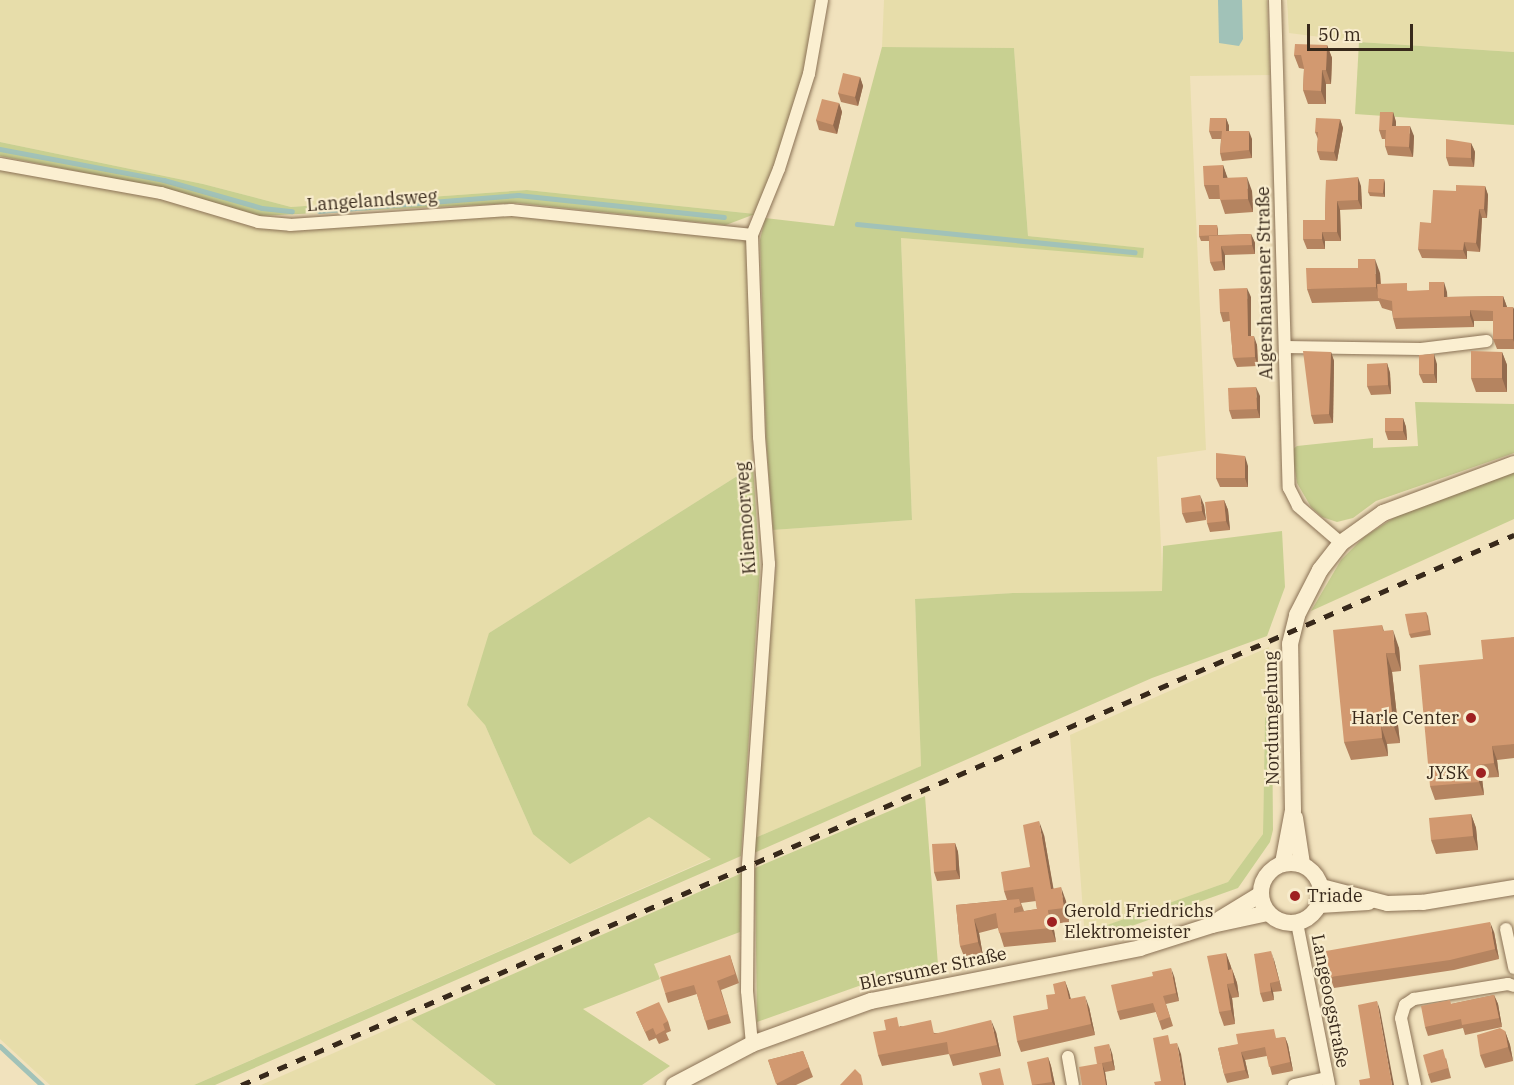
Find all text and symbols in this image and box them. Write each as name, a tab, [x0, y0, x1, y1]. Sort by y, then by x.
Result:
scale bar	[1310, 12, 1416, 50]
text: 50 m	[1318, 23, 1361, 46]
street label: Langelandsweg	[306, 186, 438, 216]
street label: Algershausener Straße	[1253, 186, 1277, 380]
street label: Kliemoorweg	[731, 461, 761, 575]
street label: Nordumgehung	[1260, 651, 1284, 785]
place label: Harle Center	[1351, 707, 1459, 729]
marker: Harle Center	[1464, 711, 1478, 725]
place label: JYSK	[1426, 762, 1469, 784]
marker: JYSK	[1474, 766, 1488, 780]
place label: Triade	[1307, 885, 1363, 907]
marker: Triade	[1288, 889, 1302, 903]
place label: Gerold Friedrichs Elektromeister	[1064, 901, 1213, 944]
marker: Gerold Friedrichs Elektromeister	[1045, 915, 1059, 929]
street label: Langeoogstraße	[1306, 932, 1354, 1070]
street label: Blersumer Straße	[857, 943, 1009, 995]

